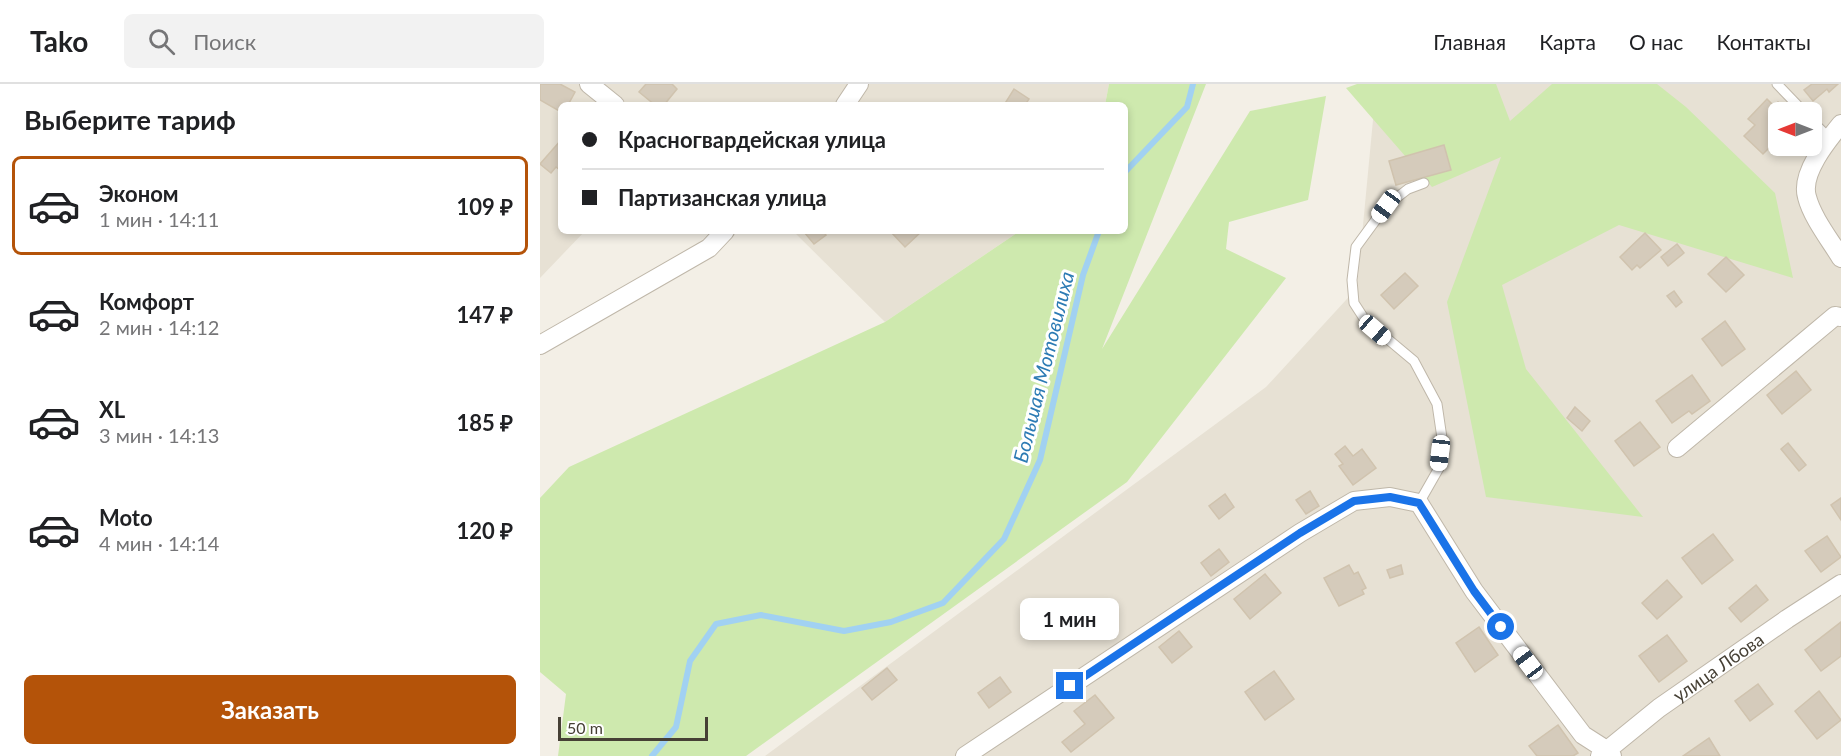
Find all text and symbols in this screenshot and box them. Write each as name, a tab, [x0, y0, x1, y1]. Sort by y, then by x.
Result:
search box	[124, 14, 544, 68]
text: Tako	[30, 24, 88, 58]
icon: search	[145, 25, 178, 58]
text: Поиск	[193, 28, 256, 55]
text: Главная	[1433, 29, 1506, 54]
text: Карта	[1539, 29, 1596, 54]
text: О нас	[1629, 29, 1683, 54]
text: Контакты	[1716, 29, 1811, 54]
north arrow	[1768, 102, 1822, 156]
map controls	[1768, 102, 1822, 156]
text: Выберите тариф	[24, 103, 236, 136]
text: Красногвардейская улица	[618, 126, 886, 153]
icon: car	[27, 179, 81, 233]
text: Эконом	[99, 180, 179, 207]
text: Партизанская улица	[618, 184, 827, 211]
car	[1368, 186, 1404, 226]
text: 109 ₽	[457, 193, 513, 220]
text: 1 мин · 14:11	[99, 207, 219, 231]
water label: Большая Мотовилиха	[1008, 269, 1078, 465]
icon: car	[27, 287, 81, 341]
text: Комфорт	[99, 288, 194, 315]
text: 147 ₽	[457, 301, 513, 328]
car	[1356, 311, 1394, 349]
text: 2 мин · 14:12	[99, 315, 219, 339]
icon: car	[27, 395, 81, 449]
text: XL	[99, 396, 125, 423]
text: 185 ₽	[457, 409, 513, 436]
text: 3 мин · 14:13	[99, 423, 219, 447]
car	[1429, 434, 1451, 472]
icon: car	[27, 503, 81, 557]
text: Moto	[99, 504, 153, 531]
text: 120 ₽	[457, 517, 513, 544]
text: 4 мин · 14:14	[99, 531, 219, 555]
callout: 1 мин	[1020, 599, 1120, 641]
text: 1 мин	[1043, 607, 1096, 631]
route start	[1487, 613, 1514, 640]
street label: улица Лбова	[1669, 628, 1768, 706]
car	[1510, 643, 1546, 683]
route end	[1056, 672, 1083, 699]
button: Заказать	[24, 675, 516, 744]
scale bar	[558, 714, 708, 742]
text: 50 m	[567, 718, 603, 737]

